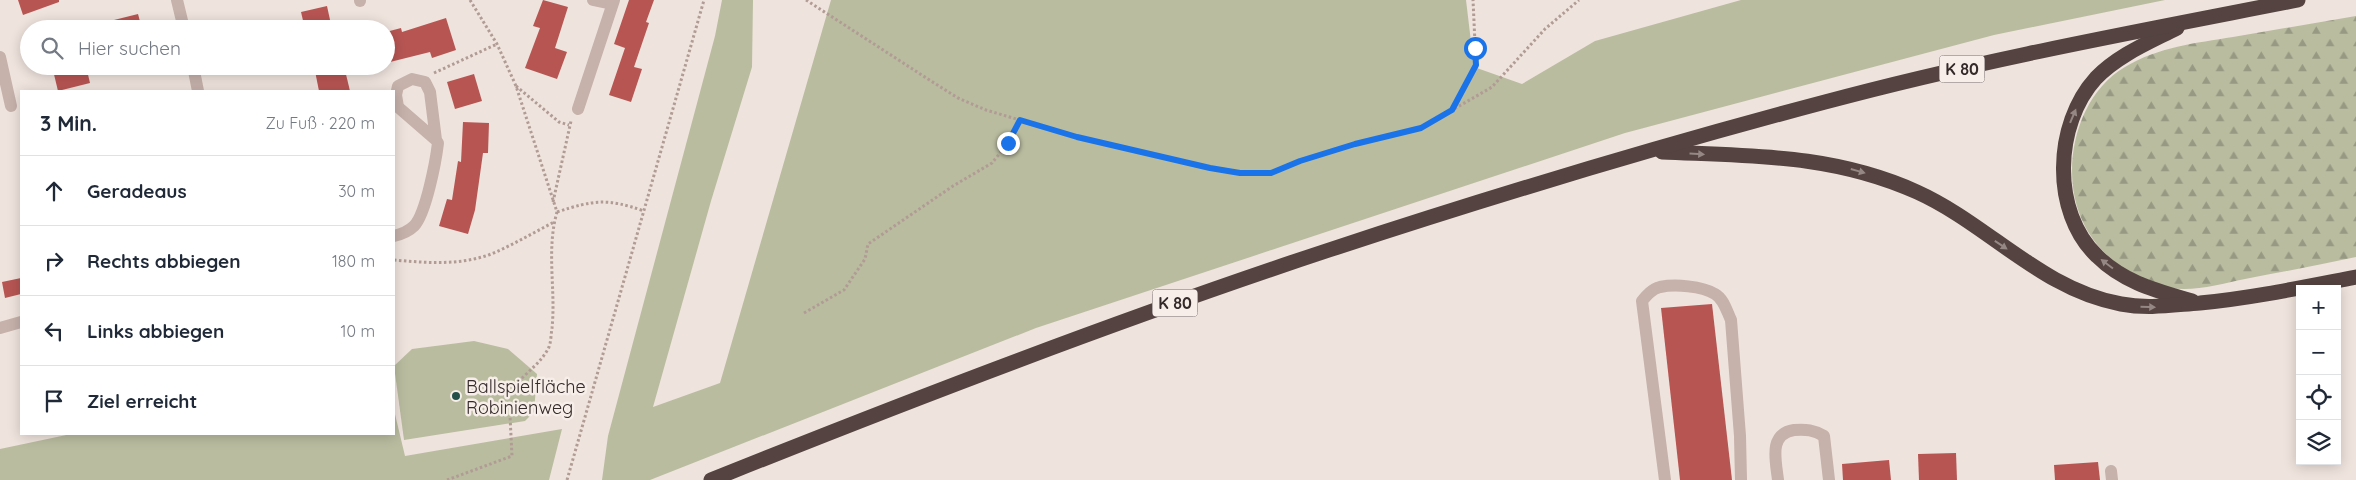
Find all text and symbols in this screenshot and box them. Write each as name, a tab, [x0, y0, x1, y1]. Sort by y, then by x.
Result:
search box	[20, 20, 395, 75]
icon: search	[38, 34, 66, 62]
text: Hier suchen	[78, 36, 181, 60]
route start	[1464, 37, 1487, 60]
road number: K 80	[1940, 56, 1984, 82]
one-way arrow	[2070, 109, 2078, 123]
text: 3 Min.	[40, 110, 97, 136]
text: Zu Fuß · 220 m	[266, 113, 375, 133]
route end	[997, 132, 1020, 155]
one-way arrow	[1689, 150, 1705, 158]
one-way arrow	[1850, 168, 1865, 176]
icon: ahead	[40, 177, 68, 205]
text: Geradeaus	[87, 179, 187, 203]
text: 30 m	[338, 181, 375, 201]
one-way arrow	[1995, 240, 2008, 249]
icon: right	[40, 247, 68, 275]
text: Rechts abbiegen	[87, 249, 240, 273]
text: 180 m	[332, 251, 375, 271]
one-way arrow	[2101, 258, 2114, 269]
map controls	[2296, 285, 2341, 465]
button: +	[2296, 285, 2341, 330]
road number: K 80	[1152, 290, 1198, 316]
one-way arrow	[2141, 303, 2157, 311]
icon: left	[40, 317, 68, 345]
text: Links abbiegen	[87, 319, 224, 343]
text: 10 m	[341, 321, 375, 341]
button: −	[2296, 330, 2341, 375]
place label: Ballspielfläche Robinienweg	[466, 375, 586, 419]
button: locate	[2296, 375, 2341, 420]
icon: arrive	[40, 387, 68, 415]
text: Ziel erreicht	[87, 389, 197, 413]
marker: Ballspielfläche Robinienweg	[450, 390, 462, 402]
button: layers	[2296, 420, 2341, 465]

